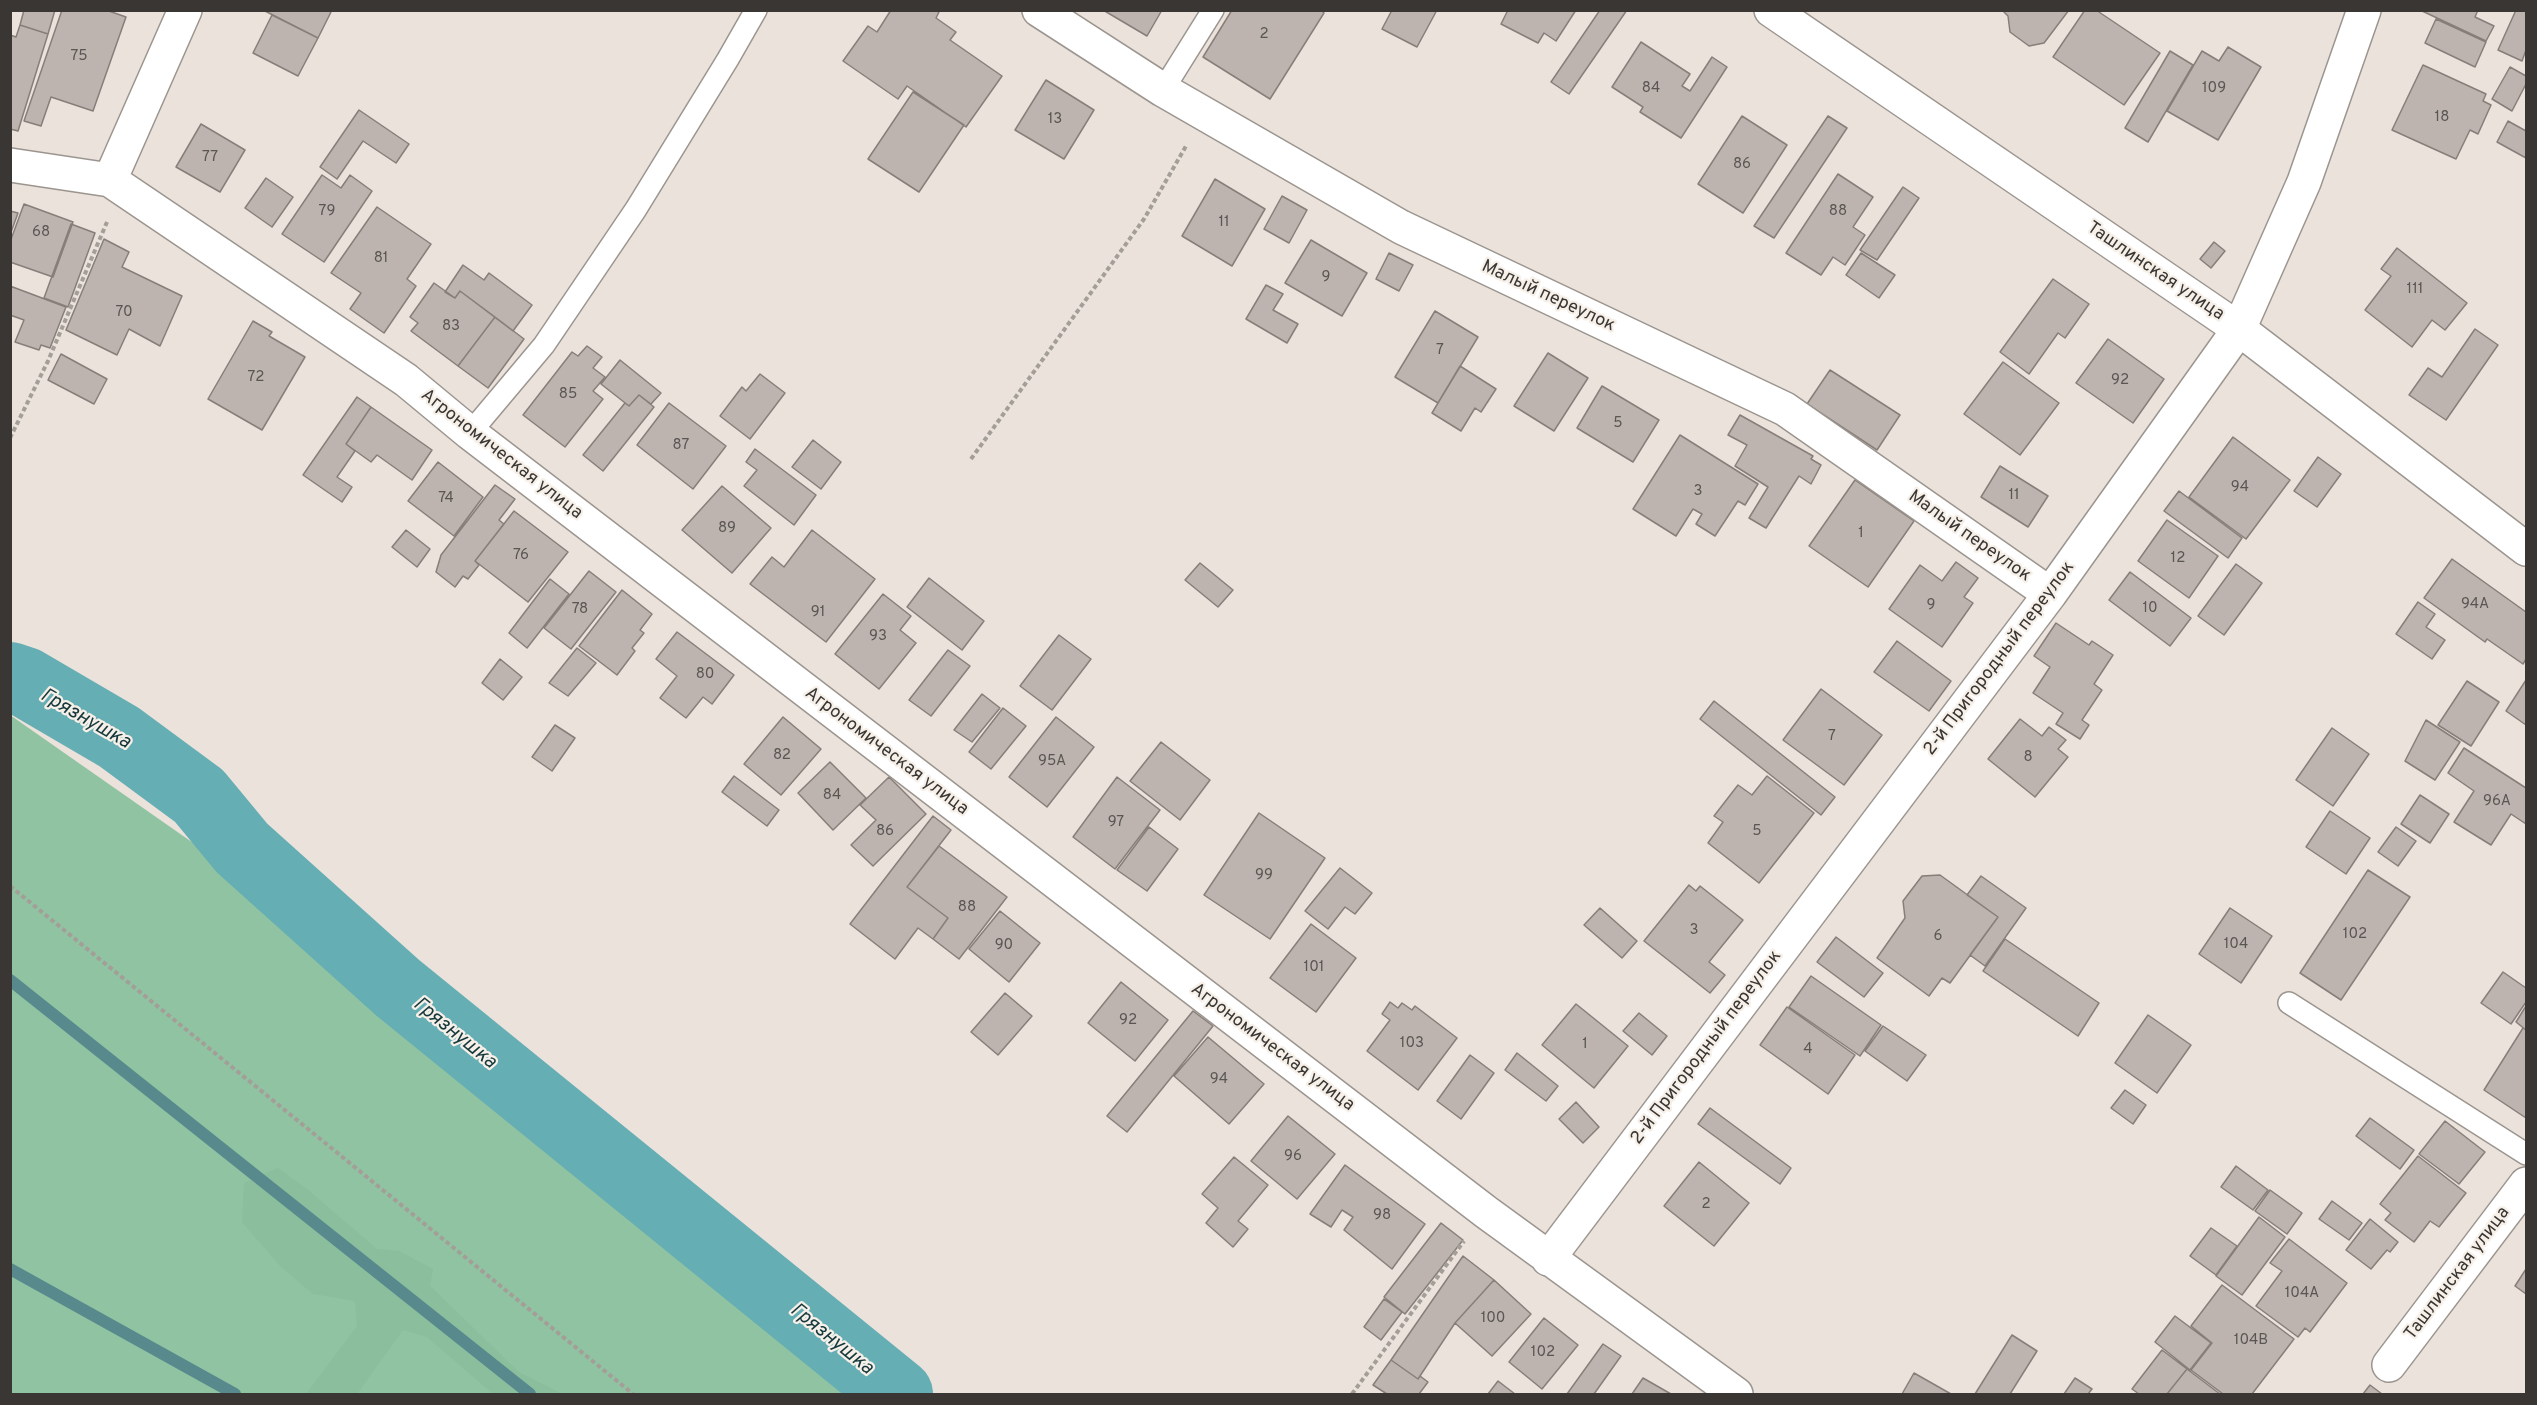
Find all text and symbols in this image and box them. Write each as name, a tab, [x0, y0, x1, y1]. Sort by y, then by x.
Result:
house number: 2	[1259, 26, 1269, 44]
house number: 75	[70, 48, 88, 66]
house number: 84	[1642, 80, 1660, 98]
house number: 109	[2202, 80, 2226, 98]
house number: 18	[2435, 109, 2449, 127]
house number: 13	[1048, 111, 1062, 129]
house number: 77	[202, 149, 218, 167]
house number: 86	[1733, 156, 1751, 174]
house number: 79	[319, 203, 335, 221]
house number: 88	[1829, 203, 1847, 221]
house number: 11	[1218, 214, 1230, 232]
street label: Ташлинская улица	[2082, 218, 2228, 326]
house number: 68	[32, 224, 50, 242]
house number: 81	[374, 250, 388, 268]
street label: Малый переулок	[1478, 257, 1618, 337]
house number: 9	[1322, 269, 1330, 287]
house number: 111	[2407, 281, 2423, 299]
house number: 70	[115, 304, 133, 322]
house number: 83	[442, 318, 460, 336]
house number: 7	[1436, 342, 1444, 360]
house number: 72	[248, 369, 264, 387]
house number: 92	[2111, 372, 2129, 390]
street label: Агрономическая улица	[416, 385, 586, 525]
house number: 85	[559, 386, 577, 404]
house number: 5	[1613, 415, 1623, 433]
house number: 87	[673, 437, 689, 455]
house number: 94	[2231, 479, 2249, 497]
house number: 3	[1693, 483, 1703, 501]
street label: Малый переулок	[1903, 487, 2035, 587]
house number: 11	[2008, 487, 2020, 505]
house number: 74	[438, 490, 454, 508]
house number: 89	[718, 520, 736, 538]
house number: 1	[1858, 525, 1864, 543]
house number: 76	[513, 547, 529, 565]
house number: 12	[2171, 550, 2185, 568]
street label: 2-й Пригородный переулок	[1920, 558, 2080, 760]
house number: 94А	[2461, 596, 2489, 614]
house number: 9	[1927, 597, 1935, 615]
house number: 10	[2142, 600, 2158, 618]
house number: 78	[572, 601, 588, 619]
house number: 91	[811, 604, 825, 622]
house number: 93	[869, 628, 887, 646]
house number: 80	[696, 666, 714, 684]
street label: Агрономическая улица	[800, 683, 972, 821]
water label: Грязнушка	[36, 685, 134, 755]
house number: 7	[1828, 728, 1836, 746]
house number: 82	[773, 747, 791, 765]
house number: 8	[2023, 749, 2033, 767]
house number: 95А	[1038, 753, 1066, 771]
house number: 84	[823, 787, 841, 805]
house number: 96А	[2483, 793, 2511, 811]
house number: 97	[1108, 814, 1124, 832]
house number: 86	[876, 823, 894, 841]
house number: 5	[1752, 823, 1762, 841]
house number: 99	[1255, 867, 1273, 885]
house number: 88	[958, 899, 976, 917]
house number: 3	[1689, 922, 1699, 940]
house number: 102	[2343, 926, 2367, 944]
house number: 6	[1934, 928, 1942, 946]
house number: 104	[2224, 936, 2248, 954]
house number: 90	[995, 937, 1013, 955]
street label: 2-й Пригородный переулок	[1627, 947, 1787, 1149]
house number: 101	[1304, 959, 1324, 977]
street label: Агрономическая улица	[1186, 979, 1358, 1117]
water label: Грязнушка	[407, 993, 501, 1075]
house number: 92	[1119, 1012, 1137, 1030]
house number: 103	[1400, 1035, 1424, 1053]
house number: 1	[1582, 1036, 1588, 1054]
house number: 4	[1803, 1041, 1813, 1059]
house number: 94	[1210, 1071, 1228, 1089]
house number: 96	[1284, 1148, 1302, 1166]
house number: 2	[1701, 1196, 1711, 1214]
street label: Ташлинская улица	[2401, 1203, 2515, 1345]
house number: 98	[1373, 1207, 1391, 1225]
house number: 104А	[2285, 1285, 2319, 1303]
water label: Грязнушка	[784, 1299, 878, 1381]
house number: 100	[1481, 1310, 1505, 1328]
house number: 104В	[2234, 1332, 2268, 1350]
house number: 102	[1531, 1344, 1555, 1362]

